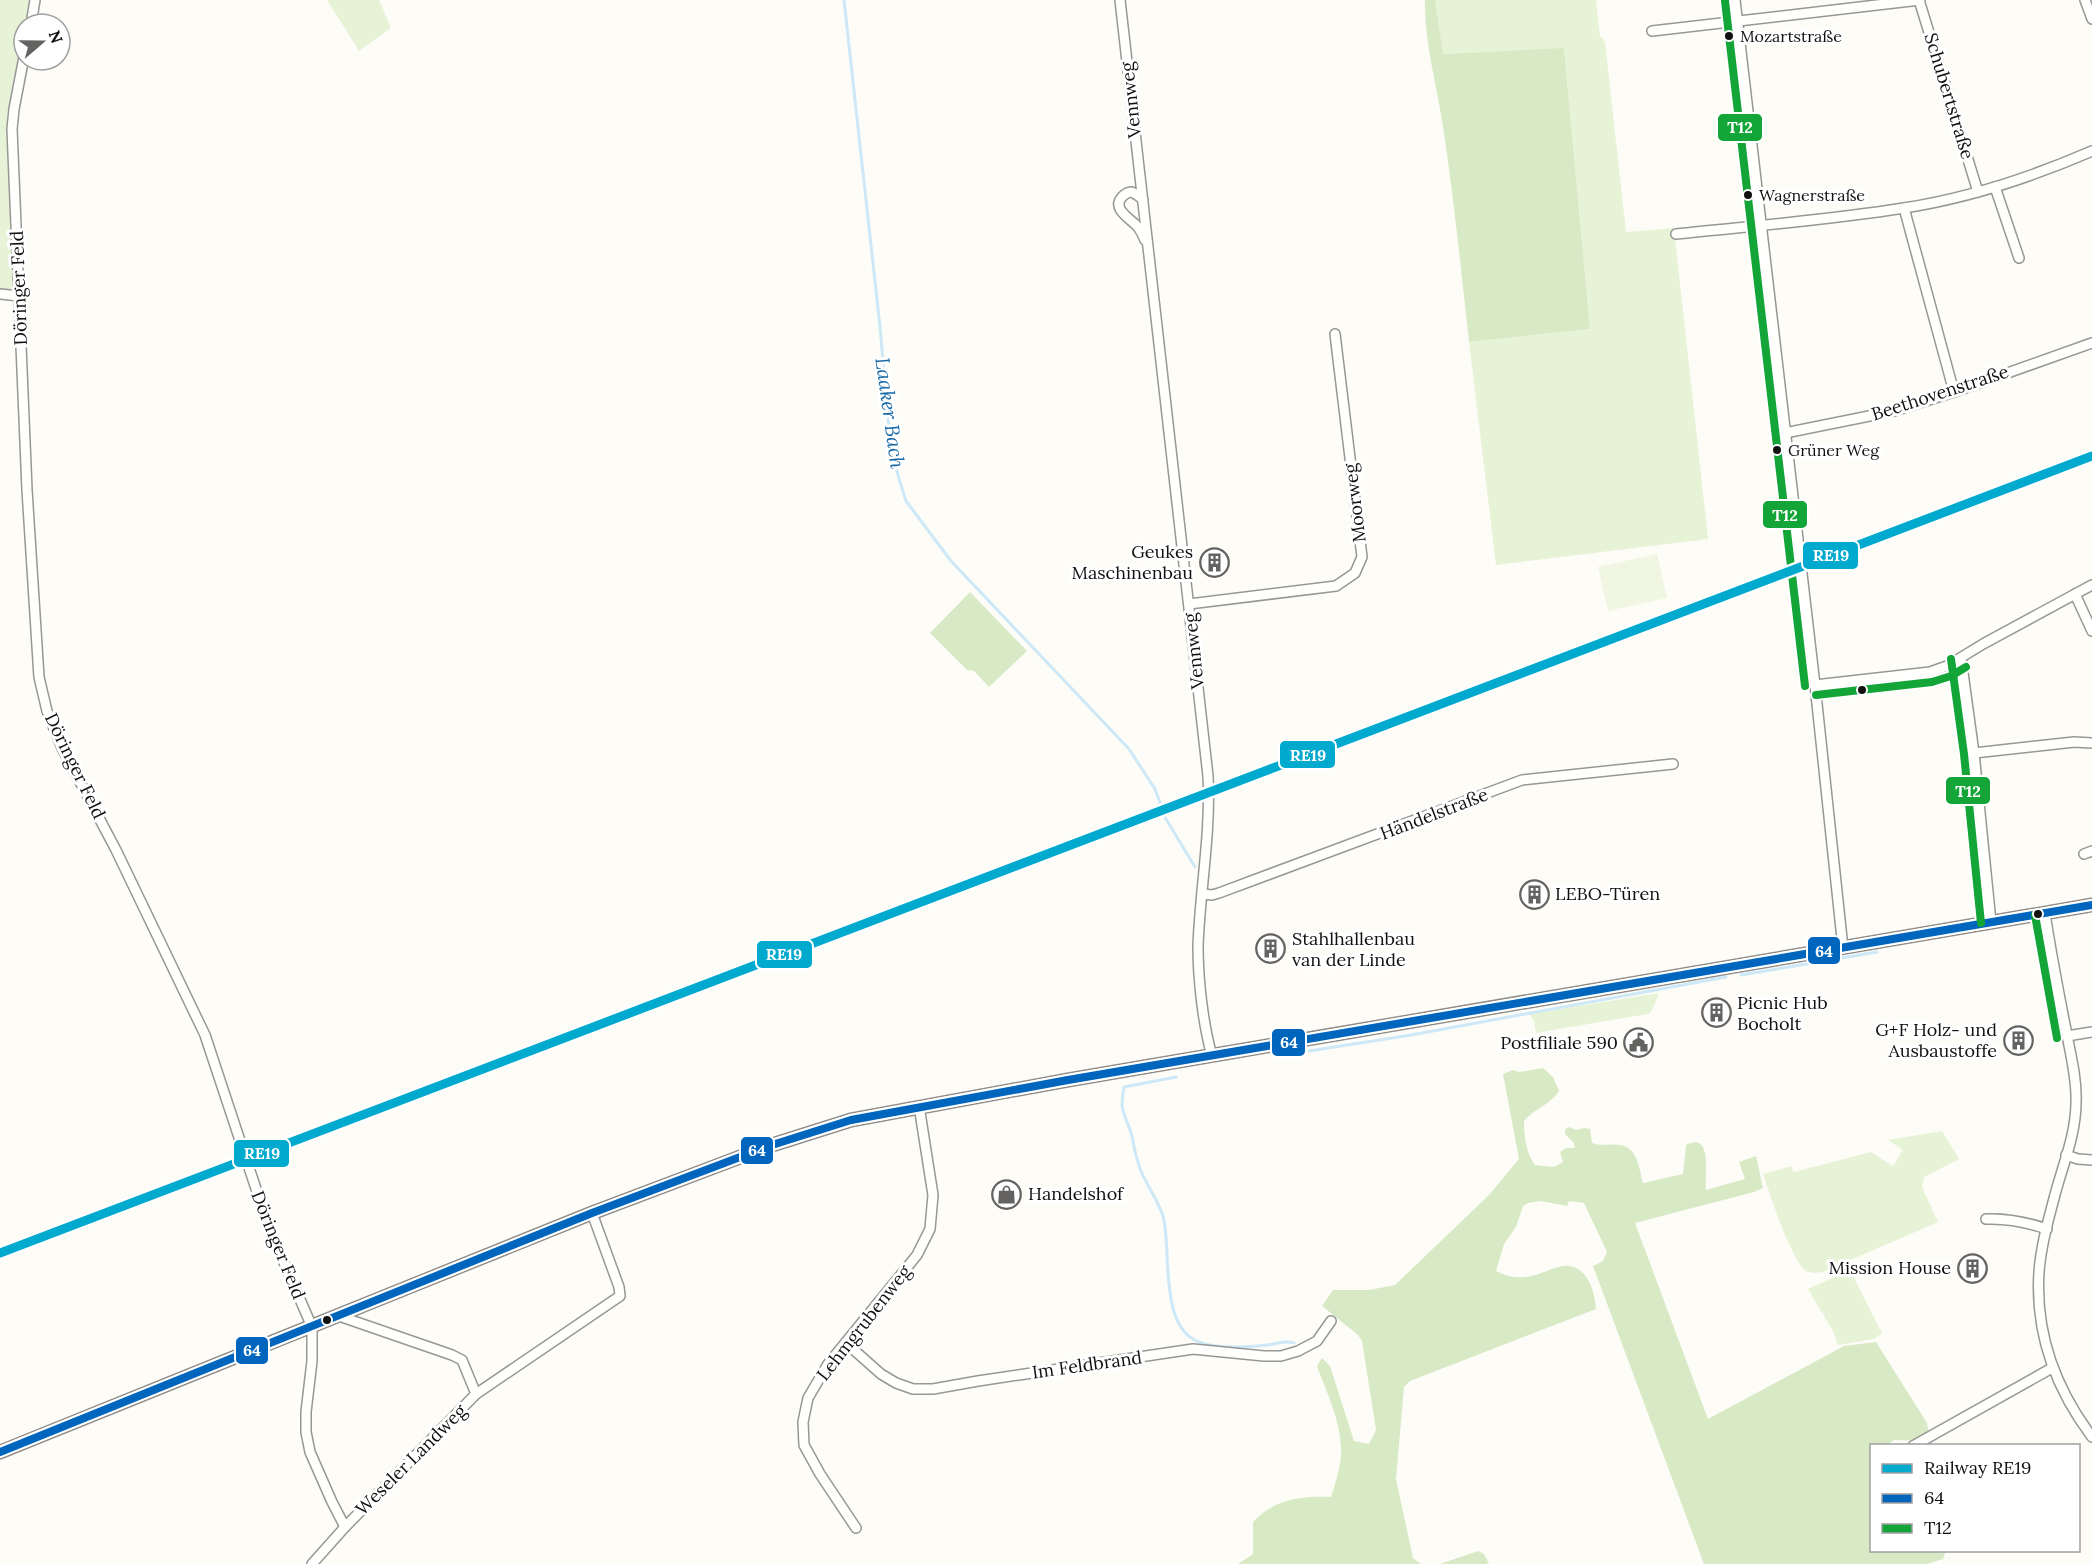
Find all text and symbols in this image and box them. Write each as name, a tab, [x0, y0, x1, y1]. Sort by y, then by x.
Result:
north arrow	[12, 12, 72, 72]
place label: Mozartstraße	[1740, 26, 1842, 46]
text: N	[45, 28, 68, 46]
marker: Mozartstraße	[1723, 30, 1735, 42]
street label: Schubertstraße	[1919, 30, 1980, 162]
street label: Vennweg	[1115, 60, 1146, 140]
line badge: T12	[1717, 113, 1763, 142]
text: T12	[1727, 117, 1753, 137]
place label: Wagnerstraße	[1759, 185, 1865, 205]
marker: Wagnerstraße	[1742, 189, 1754, 201]
street label: Döringer Feld	[5, 230, 32, 346]
water label: Laaker Bach	[870, 356, 911, 471]
street label: Beethovenstraße	[1868, 359, 2011, 426]
place label: Grüner Weg	[1788, 440, 1880, 460]
marker: Grüner Weg	[1771, 444, 1783, 456]
street label: Moorweg	[1338, 461, 1371, 544]
line badge: T12	[1762, 500, 1808, 529]
text: T12	[1772, 505, 1798, 525]
place label: Geukes Maschinenbau	[1071, 540, 1193, 584]
line badge: RE19	[1802, 541, 1859, 570]
text: RE19	[1813, 545, 1849, 565]
building icon: Geukes Maschinenbau	[1198, 546, 1230, 578]
street label: Vennweg	[1178, 611, 1209, 691]
unlabelled marker	[1856, 684, 1868, 696]
street label: Döringer Feld	[40, 709, 111, 823]
line badge: RE19	[1279, 740, 1336, 769]
text: RE19	[1290, 745, 1326, 765]
line badge: T12	[1945, 776, 1991, 805]
text: T12	[1955, 781, 1981, 801]
street label: Händelstraße	[1377, 782, 1491, 845]
building icon: LEBO-Türen	[1518, 878, 1550, 910]
place label: LEBO-Türen	[1555, 882, 1660, 905]
unlabelled marker	[2032, 908, 2044, 920]
place label: Stahlhallenbau van der Linde	[1292, 927, 1415, 971]
building icon: Stahlhallenbau van der Linde	[1255, 933, 1287, 965]
line badge: 64	[1807, 936, 1841, 965]
line badge: RE19	[756, 940, 813, 969]
text: 64	[1815, 941, 1833, 961]
text: RE19	[766, 944, 802, 964]
place label: Picnic Hub Bocholt	[1737, 991, 1828, 1035]
building icon: Picnic Hub Bocholt	[1700, 997, 1732, 1029]
place label: G+F Holz- und Ausbaustoffe	[1875, 1018, 1997, 1062]
building icon: G+F Holz- und Ausbaustoffe	[2002, 1024, 2034, 1056]
public building icon: Postfiliale 590	[1623, 1027, 1655, 1059]
line badge: 64	[1271, 1028, 1306, 1057]
place label: Postfiliale 590	[1500, 1031, 1618, 1054]
text: 64	[1280, 1032, 1298, 1052]
line badge: 64	[740, 1136, 774, 1165]
line badge: RE19	[233, 1139, 290, 1168]
text: 64	[748, 1140, 766, 1160]
text: RE19	[244, 1143, 280, 1163]
shop icon: Handelshof	[991, 1178, 1023, 1210]
place label: Handelshof	[1028, 1182, 1125, 1205]
street label: Döringer Feld	[246, 1187, 311, 1303]
building icon: Mission House	[1956, 1252, 1988, 1284]
place label: Mission House	[1828, 1256, 1951, 1279]
street label: Lehmgrubenweg	[811, 1260, 916, 1385]
unlabelled marker	[321, 1314, 333, 1326]
line badge: 64	[235, 1336, 269, 1365]
text: 64	[243, 1340, 261, 1360]
street label: Im Feldbrand	[1030, 1345, 1144, 1384]
street label: Weseler Landweg	[350, 1399, 472, 1520]
legend	[1870, 1444, 2080, 1552]
text: Railway RE19	[1924, 1456, 2032, 1479]
text: 64	[1924, 1486, 1944, 1509]
text: T12	[1924, 1516, 1952, 1539]

